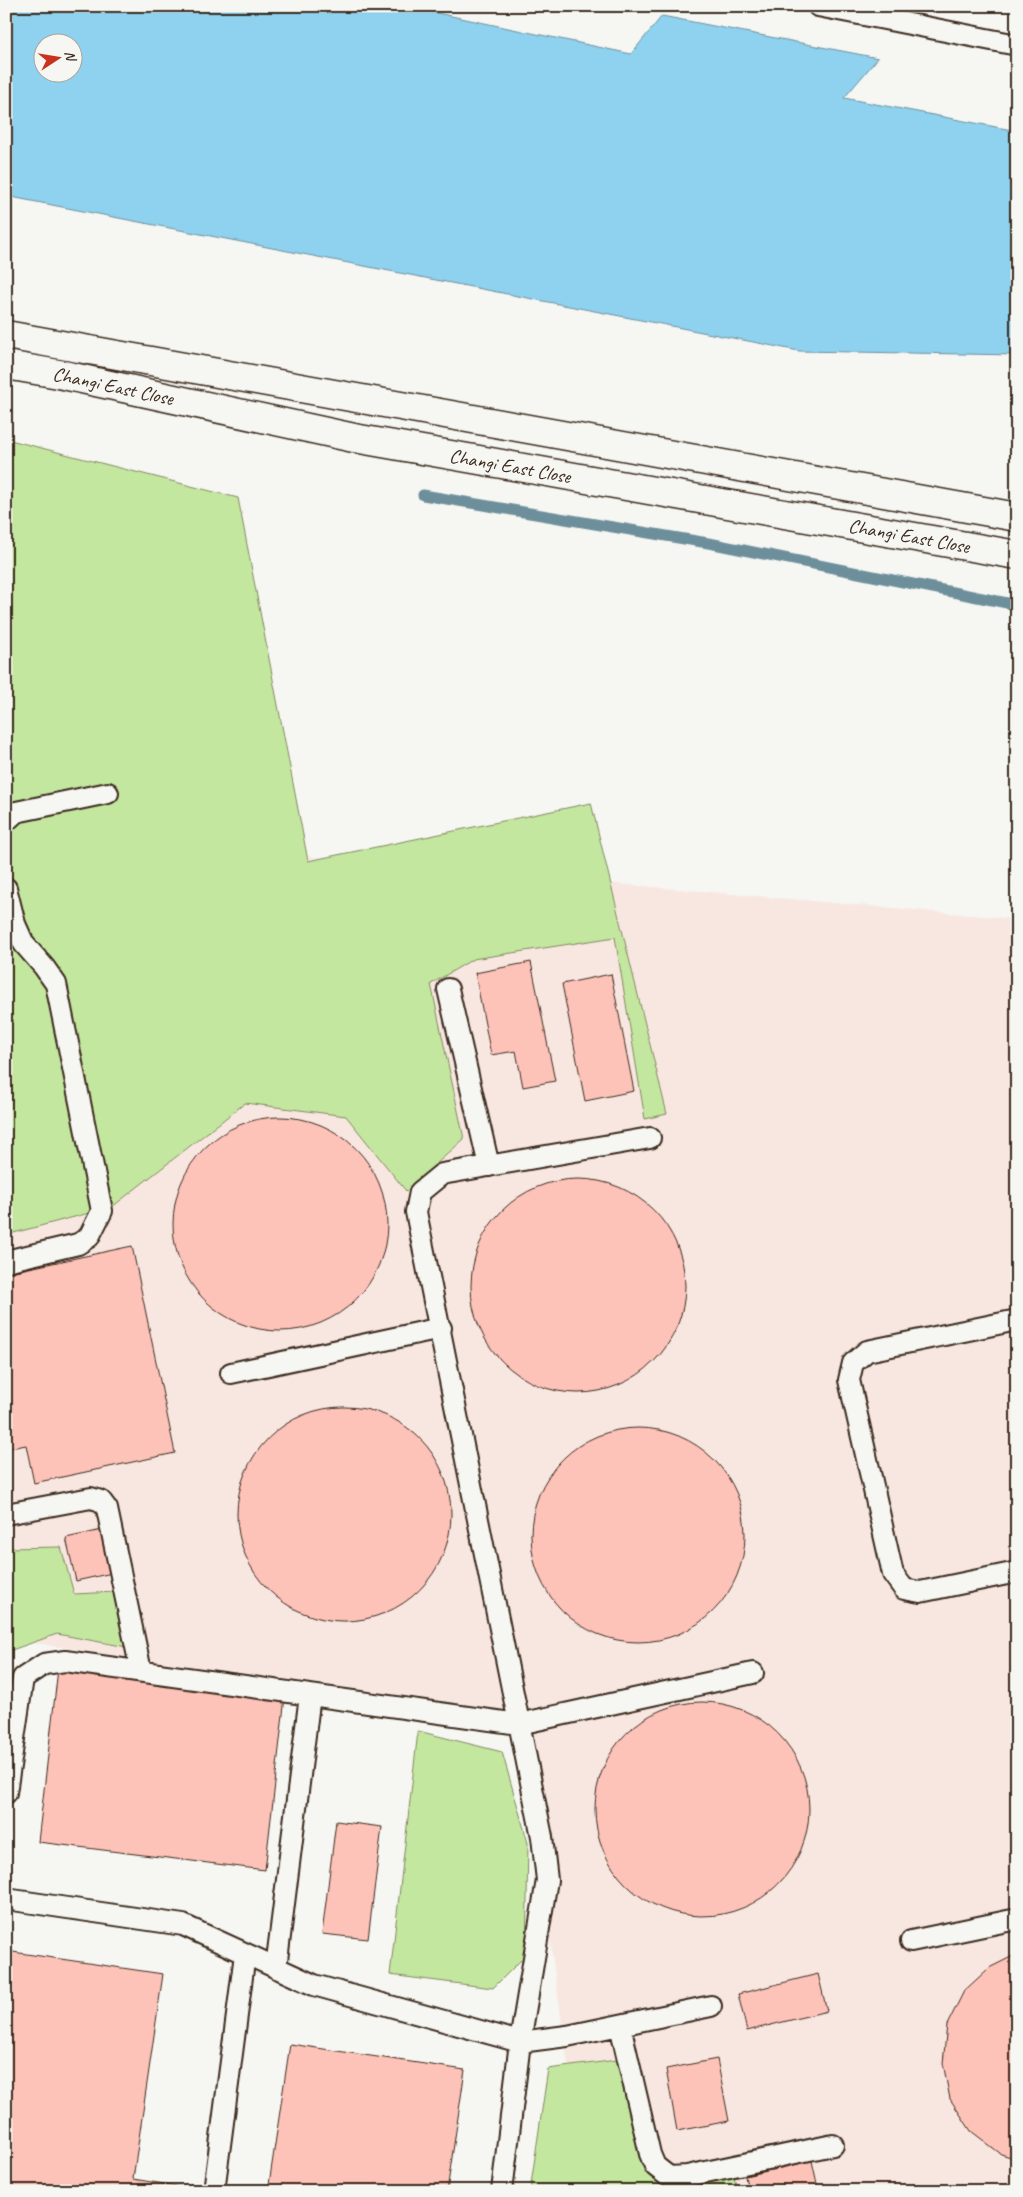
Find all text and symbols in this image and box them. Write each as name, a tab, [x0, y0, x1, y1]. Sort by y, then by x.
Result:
north arrow	[32, 32, 82, 82]
text: N	[61, 49, 80, 64]
street label: Changi East Close	[51, 361, 177, 411]
street label: Changi East Close	[448, 443, 574, 489]
street label: Changi East Close	[847, 513, 973, 559]

